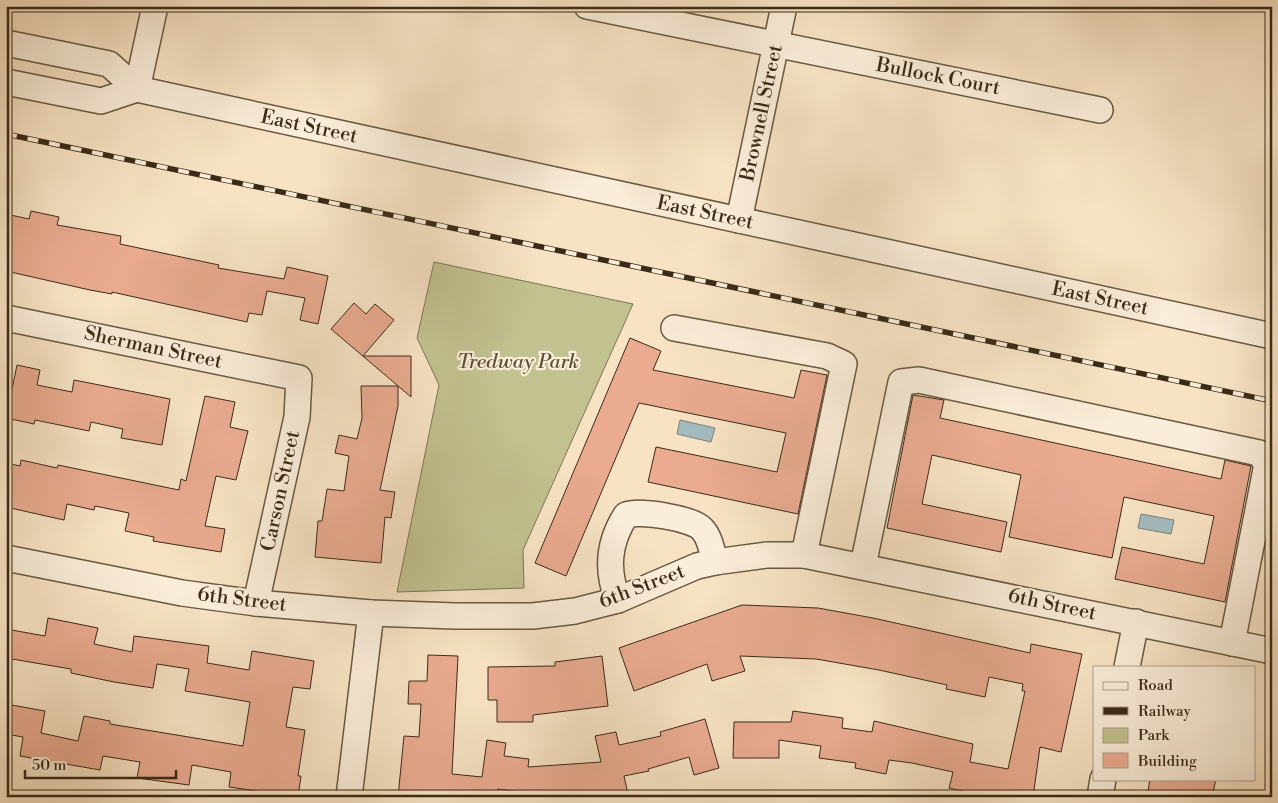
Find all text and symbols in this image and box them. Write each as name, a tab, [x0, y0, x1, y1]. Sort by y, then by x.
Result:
street label: Brownell Street	[735, 42, 789, 185]
street label: Bullock Court	[873, 53, 1002, 101]
street label: East Street	[258, 105, 360, 149]
street label: East Street	[654, 191, 756, 235]
street label: East Street	[1049, 277, 1151, 321]
street label: Sherman Street	[82, 321, 224, 375]
park label: Tredway Park	[457, 350, 579, 375]
street label: Carson Street	[256, 428, 306, 554]
street label: 6th Street	[596, 559, 688, 615]
street label: 6th Street	[196, 582, 288, 618]
street label: 6th Street	[1005, 583, 1099, 627]
legend	[1093, 666, 1256, 780]
text: Road	[1138, 676, 1173, 695]
text: Railway	[1138, 702, 1192, 721]
text: Park	[1138, 726, 1170, 745]
scale bar	[25, 748, 176, 780]
text: Building	[1137, 752, 1197, 771]
text: 50 m	[32, 756, 66, 775]

